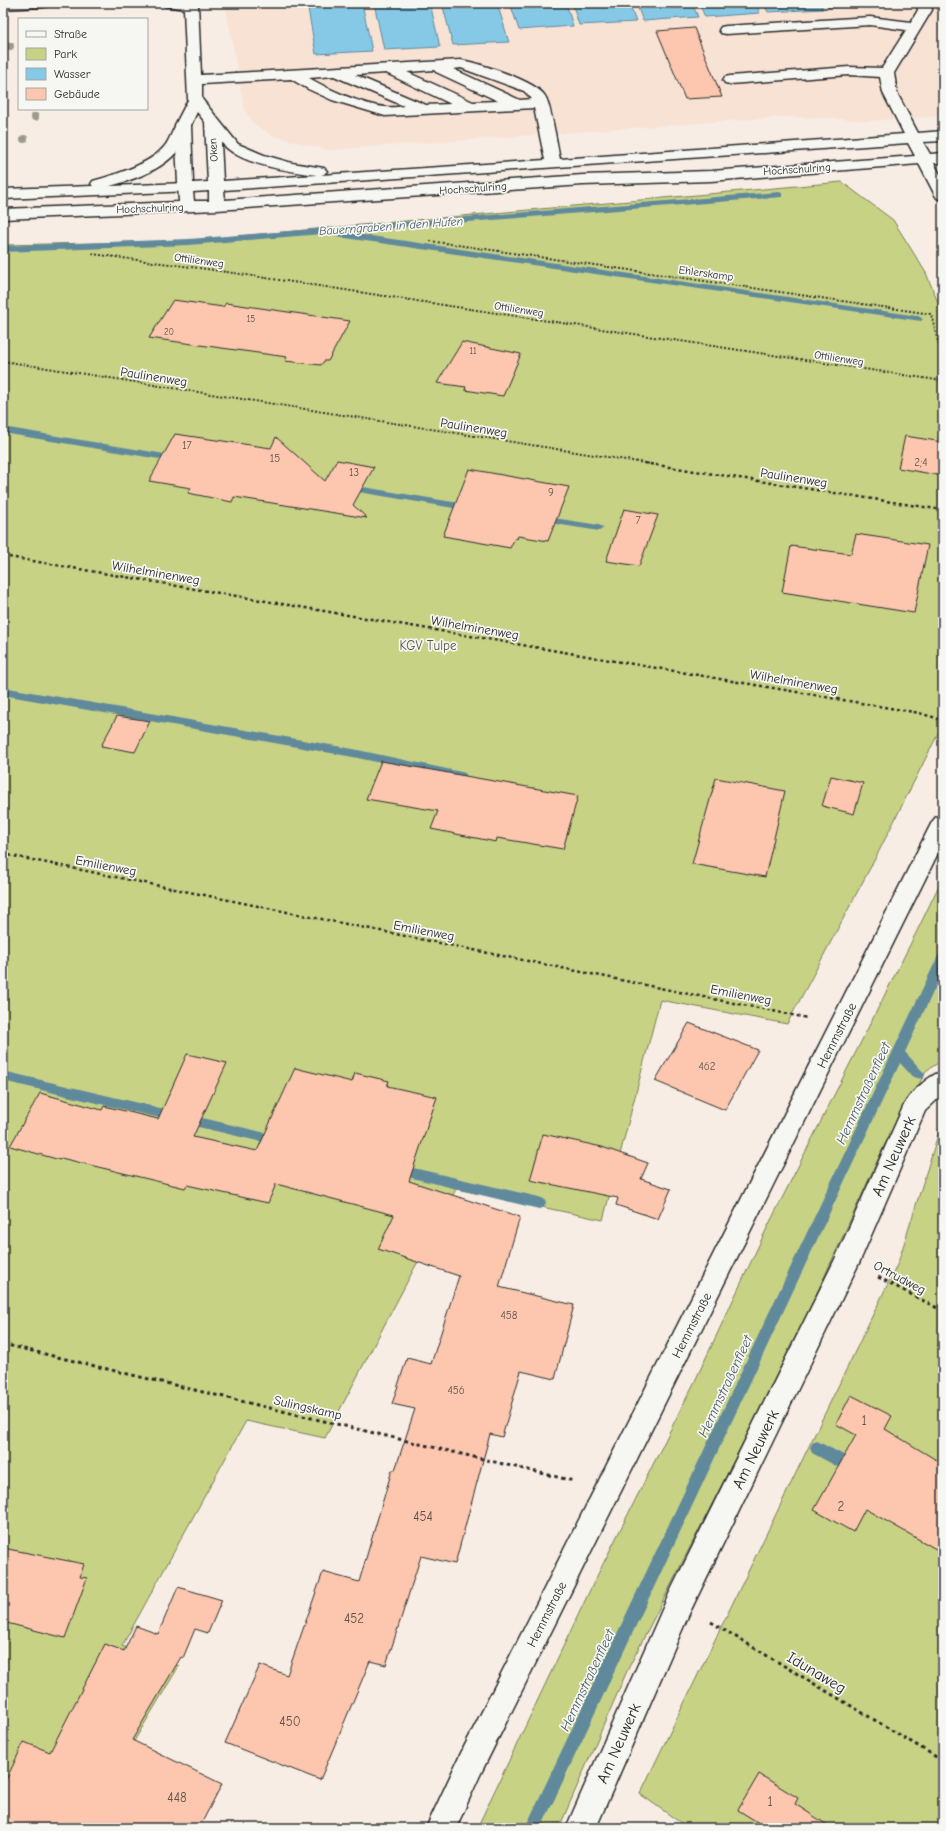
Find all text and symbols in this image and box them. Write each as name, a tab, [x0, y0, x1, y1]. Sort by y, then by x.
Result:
legend	[18, 18, 148, 110]
text: Straße	[54, 27, 87, 41]
text: Park	[54, 47, 77, 61]
text: Wasser	[54, 67, 91, 81]
text: Gebäude	[54, 87, 100, 101]
street label: Oken	[206, 138, 221, 162]
street label: Hochschulring	[763, 161, 831, 178]
street label: Hochschulring	[439, 180, 507, 197]
street label: Hochschulring	[116, 201, 184, 216]
water label: Bauerngraben in den Hufen	[318, 214, 464, 238]
street label: Ottilienweg	[173, 251, 225, 270]
street label: Ehlerskamp	[678, 263, 734, 284]
street label: Ottilienweg	[493, 299, 545, 320]
house number: 15	[247, 314, 255, 324]
house number: 20	[164, 327, 174, 337]
house number: 11	[469, 346, 477, 356]
street label: Ottilienweg	[813, 348, 865, 369]
street label: Paulinenweg	[119, 364, 189, 389]
street label: Paulinenweg	[439, 415, 509, 440]
house number: 17	[182, 439, 192, 452]
house number: 15	[270, 452, 280, 465]
house number: 2;4	[914, 456, 928, 469]
street label: Paulinenweg	[759, 465, 829, 490]
house number: 13	[349, 466, 359, 479]
house number: 9	[548, 486, 554, 499]
house number: 7	[635, 514, 641, 527]
street label: Wilhelminenweg	[111, 557, 201, 588]
street label: Wilhelminenweg	[430, 612, 520, 643]
park label: KGV Tulpe	[399, 638, 457, 653]
street label: Wilhelminenweg	[749, 666, 839, 697]
street label: Emilienweg	[74, 852, 138, 879]
street label: Emilienweg	[392, 917, 456, 944]
street label: Emilienweg	[709, 981, 773, 1008]
street label: Hemmstraße	[814, 1000, 860, 1070]
water label: Hemmstraßenfleet	[832, 1038, 895, 1147]
house number: 462	[698, 1060, 716, 1073]
street label: Am Neuwerk	[868, 1113, 920, 1199]
street label: Ortrudweg	[871, 1257, 928, 1297]
street label: Hemmstraße	[669, 1290, 715, 1360]
house number: 458	[501, 1309, 518, 1322]
water label: Hemmstraßenfleet	[694, 1331, 757, 1440]
house number: 456	[447, 1384, 465, 1397]
street label: Sulingskamp	[272, 1392, 344, 1423]
street label: Am Neuwerk	[729, 1407, 783, 1492]
house number: 1	[861, 1413, 867, 1428]
house number: 2	[838, 1499, 845, 1514]
house number: 454	[413, 1509, 433, 1524]
street label: Hemmstraße	[524, 1579, 570, 1649]
house number: 452	[344, 1611, 364, 1626]
water label: Hemmstraßenfleet	[556, 1625, 619, 1734]
street label: Idunaweg	[784, 1648, 849, 1698]
street label: Am Neuwerk	[593, 1700, 645, 1786]
house number: 450	[279, 1714, 301, 1729]
house number: 448	[167, 1790, 187, 1805]
house number: 1	[767, 1794, 773, 1809]

